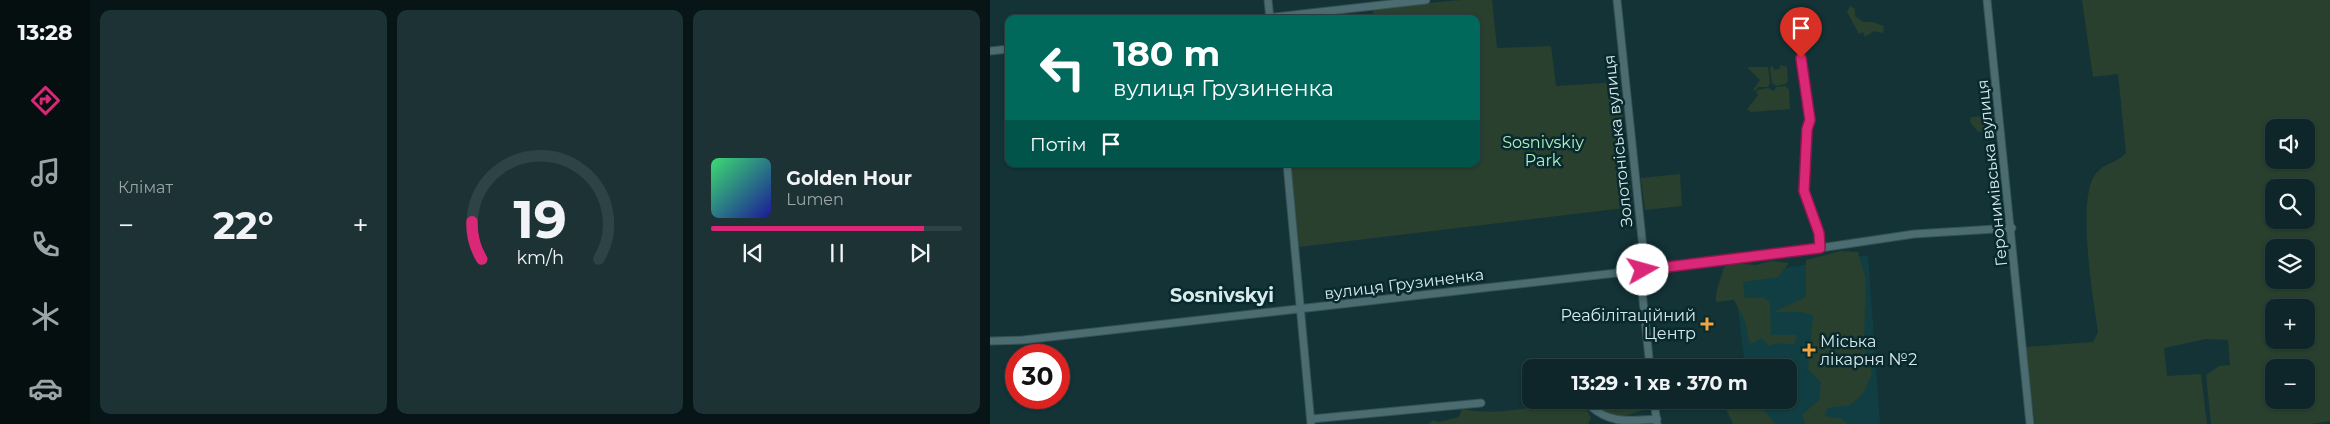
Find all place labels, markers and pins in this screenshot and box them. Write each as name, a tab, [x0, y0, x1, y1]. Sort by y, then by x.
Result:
pin	[1780, 7, 1822, 58]
place label: Реабілітаційний Центр	[1560, 306, 1696, 343]
marker: Реабілітаційний Центр	[1700, 317, 1714, 331]
place label: Міська лікарня №2	[1820, 332, 1917, 369]
marker: Міська лікарня №2	[1802, 343, 1816, 357]

